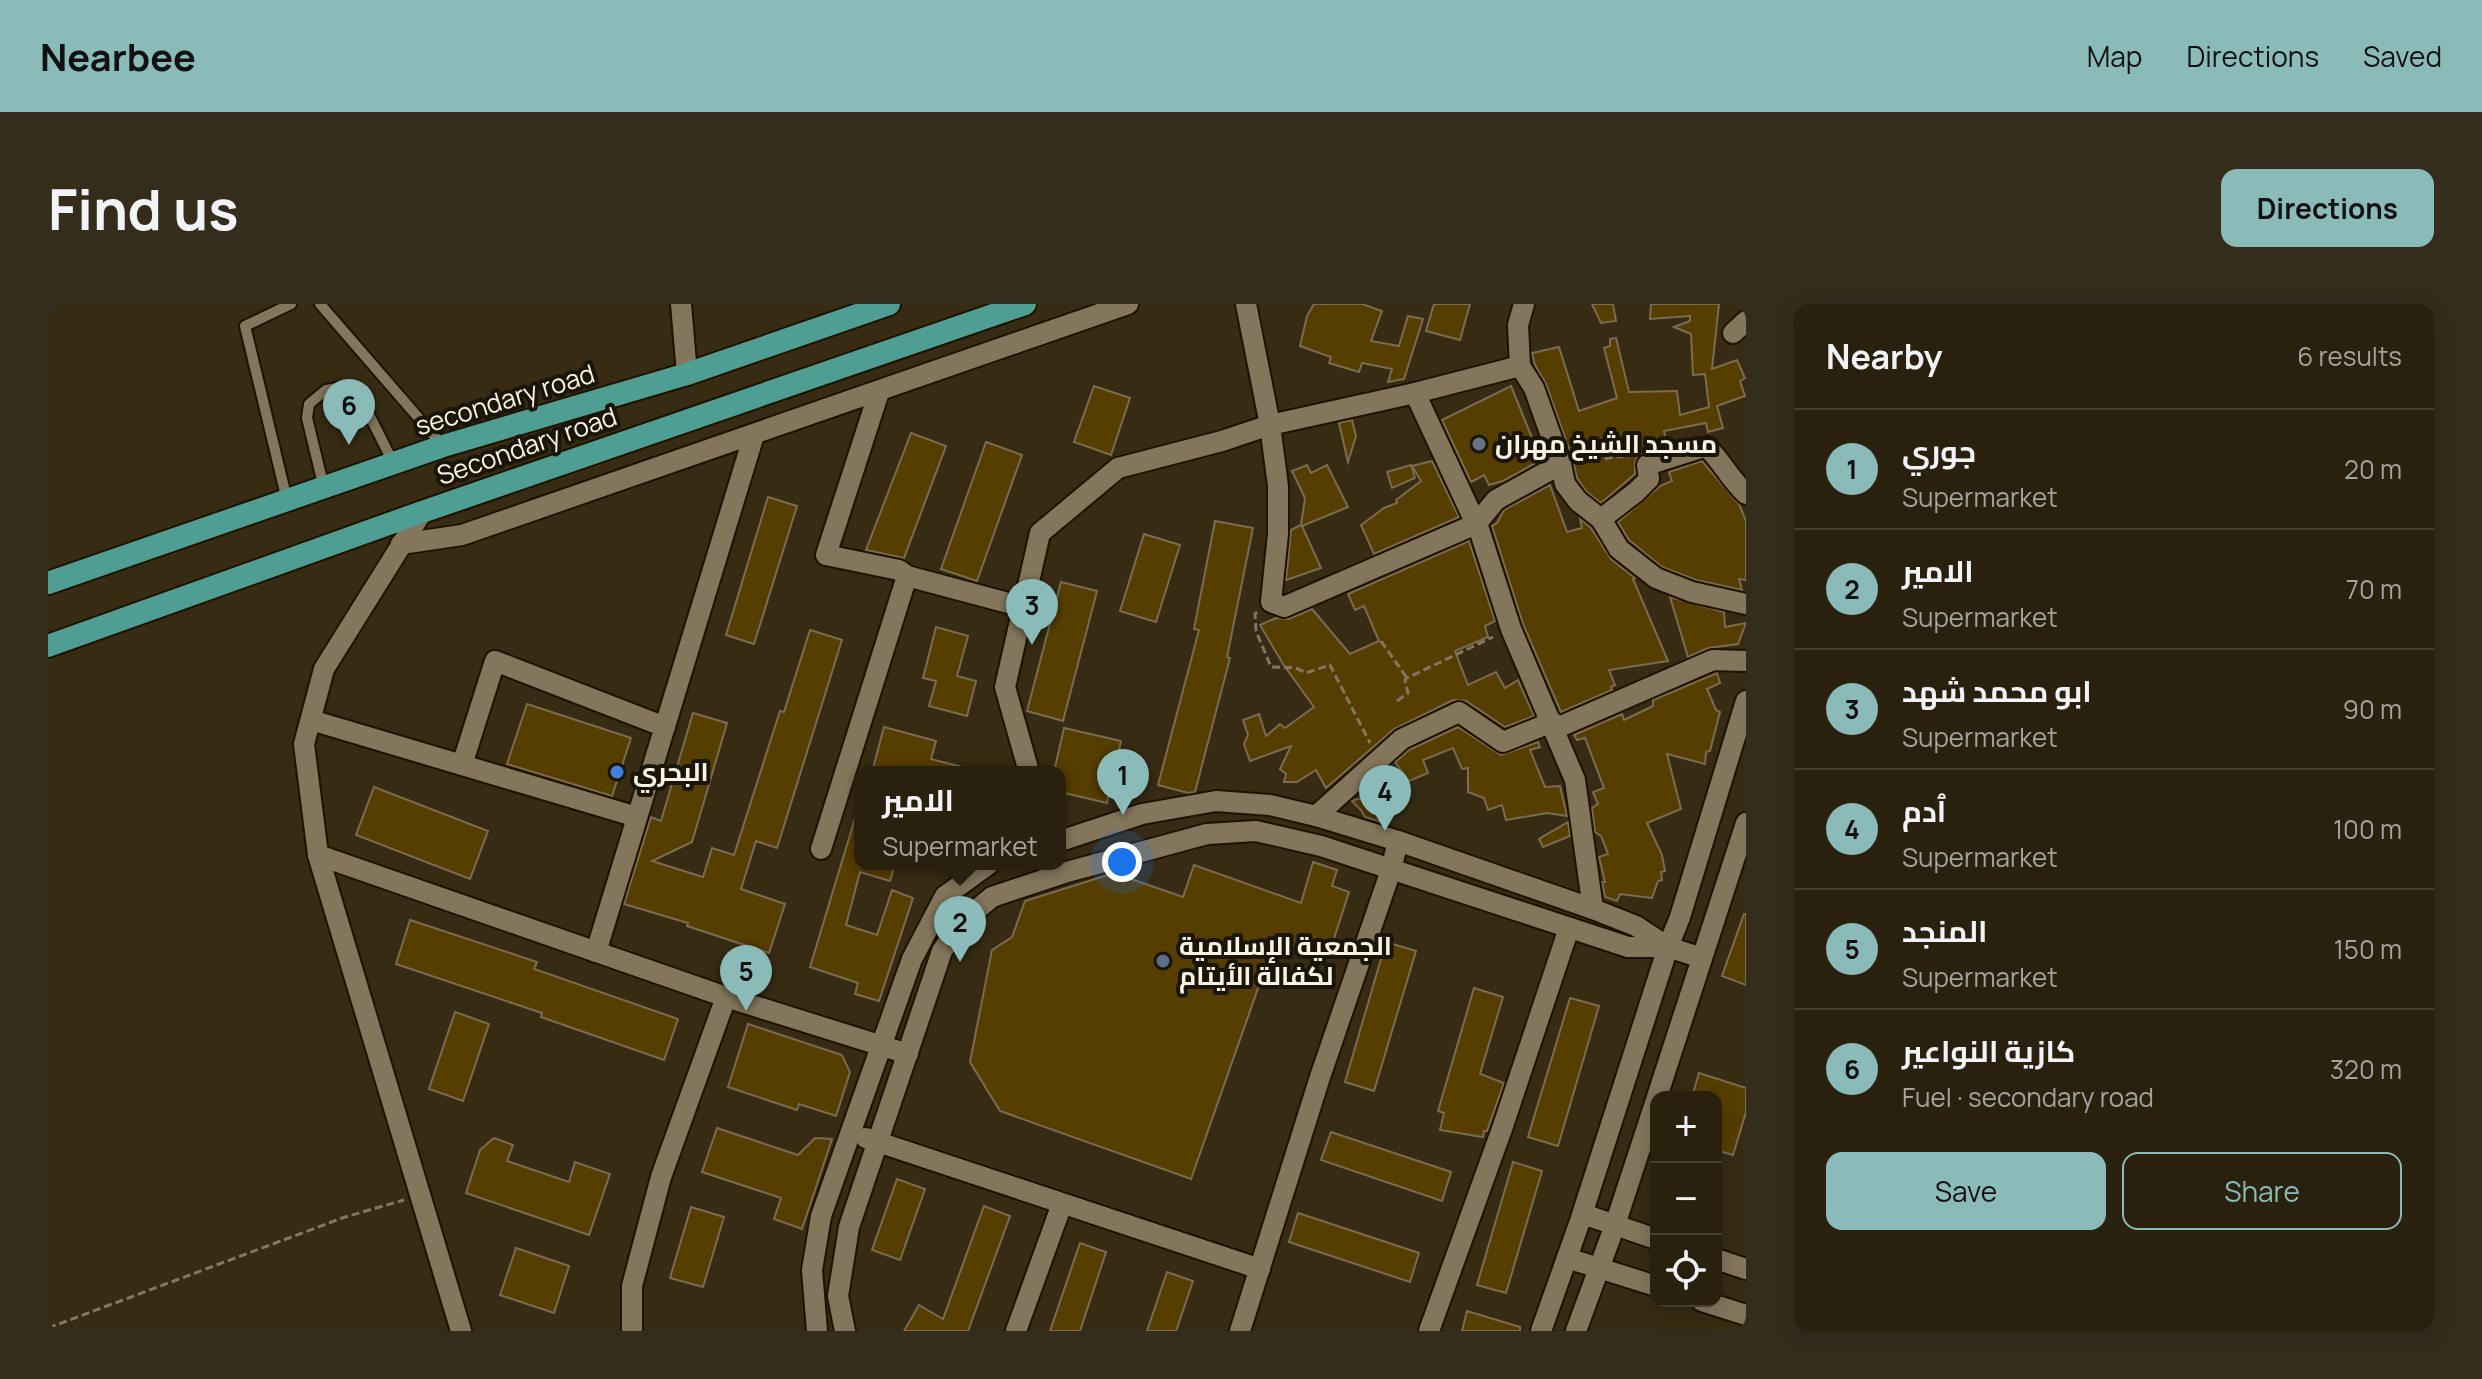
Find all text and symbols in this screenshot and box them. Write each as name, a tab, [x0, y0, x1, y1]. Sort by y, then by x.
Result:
text: Nearbee	[40, 30, 196, 82]
text: Map	[2087, 37, 2142, 75]
text: Directions	[2186, 37, 2319, 75]
text: Saved	[2363, 37, 2442, 75]
button: Directions	[2221, 169, 2434, 247]
text: Find us	[48, 170, 239, 247]
text: Nearby	[1826, 333, 1942, 379]
text: 6 results	[2297, 338, 2402, 374]
street label: secondary road	[411, 355, 599, 443]
pin: 6	[323, 379, 375, 445]
street label: Secondary road	[432, 397, 622, 493]
place label: مسجد الشيخ مهران	[1495, 425, 1717, 461]
text: جوري	[1902, 430, 1976, 471]
marker: مسجد الشيخ مهران	[1470, 435, 1488, 453]
text: 1	[1846, 451, 1858, 487]
text: 20 m	[2344, 451, 2402, 487]
text: Supermarket	[1902, 479, 2058, 515]
text: الامير	[1902, 550, 1974, 591]
text: 2	[1844, 571, 1860, 607]
text: 70 m	[2346, 571, 2402, 607]
pin: 3	[1006, 579, 1058, 645]
text: Supermarket	[1902, 599, 2058, 635]
text: ابو محمد شهد	[1902, 670, 2092, 711]
text: 3	[1844, 691, 1860, 727]
text: 90 m	[2343, 691, 2402, 727]
text: Supermarket	[1902, 719, 2058, 755]
pin: 1	[1097, 749, 1149, 815]
place label: البحري	[633, 753, 709, 793]
marker: البحري	[608, 763, 626, 781]
pin: 4	[1359, 765, 1411, 831]
popup	[854, 766, 1066, 870]
text: الامير	[882, 779, 954, 820]
text: ٱدم	[1902, 790, 1946, 831]
text: 4	[1844, 811, 1860, 847]
text: 100 m	[2333, 811, 2402, 847]
text: Supermarket	[882, 828, 1038, 864]
text: Supermarket	[1902, 839, 2058, 875]
your location	[1102, 842, 1142, 882]
pin: 2	[934, 896, 986, 962]
text: المنجد	[1902, 910, 1987, 951]
place label: الجمعية الإسلامية لكفالة الأيتام	[1179, 927, 1392, 994]
text: 5	[1844, 931, 1860, 967]
text: 150 m	[2334, 931, 2402, 967]
pin: 5	[720, 945, 772, 1011]
marker: الجمعية الإسلامية لكفالة الأيتام	[1154, 952, 1172, 970]
text: Supermarket	[1902, 959, 2058, 995]
text: كازية النواعير	[1902, 1030, 2075, 1071]
text: 6	[1844, 1051, 1860, 1087]
text: 320 m	[2330, 1051, 2402, 1087]
text: Fuel · secondary road	[1902, 1079, 2154, 1115]
map controls	[1650, 1091, 1722, 1307]
button: +	[1650, 1091, 1722, 1163]
button: Save	[1826, 1152, 2106, 1230]
button: Share	[2122, 1152, 2402, 1230]
button: −	[1650, 1163, 1722, 1235]
button: locate	[1650, 1235, 1722, 1307]

